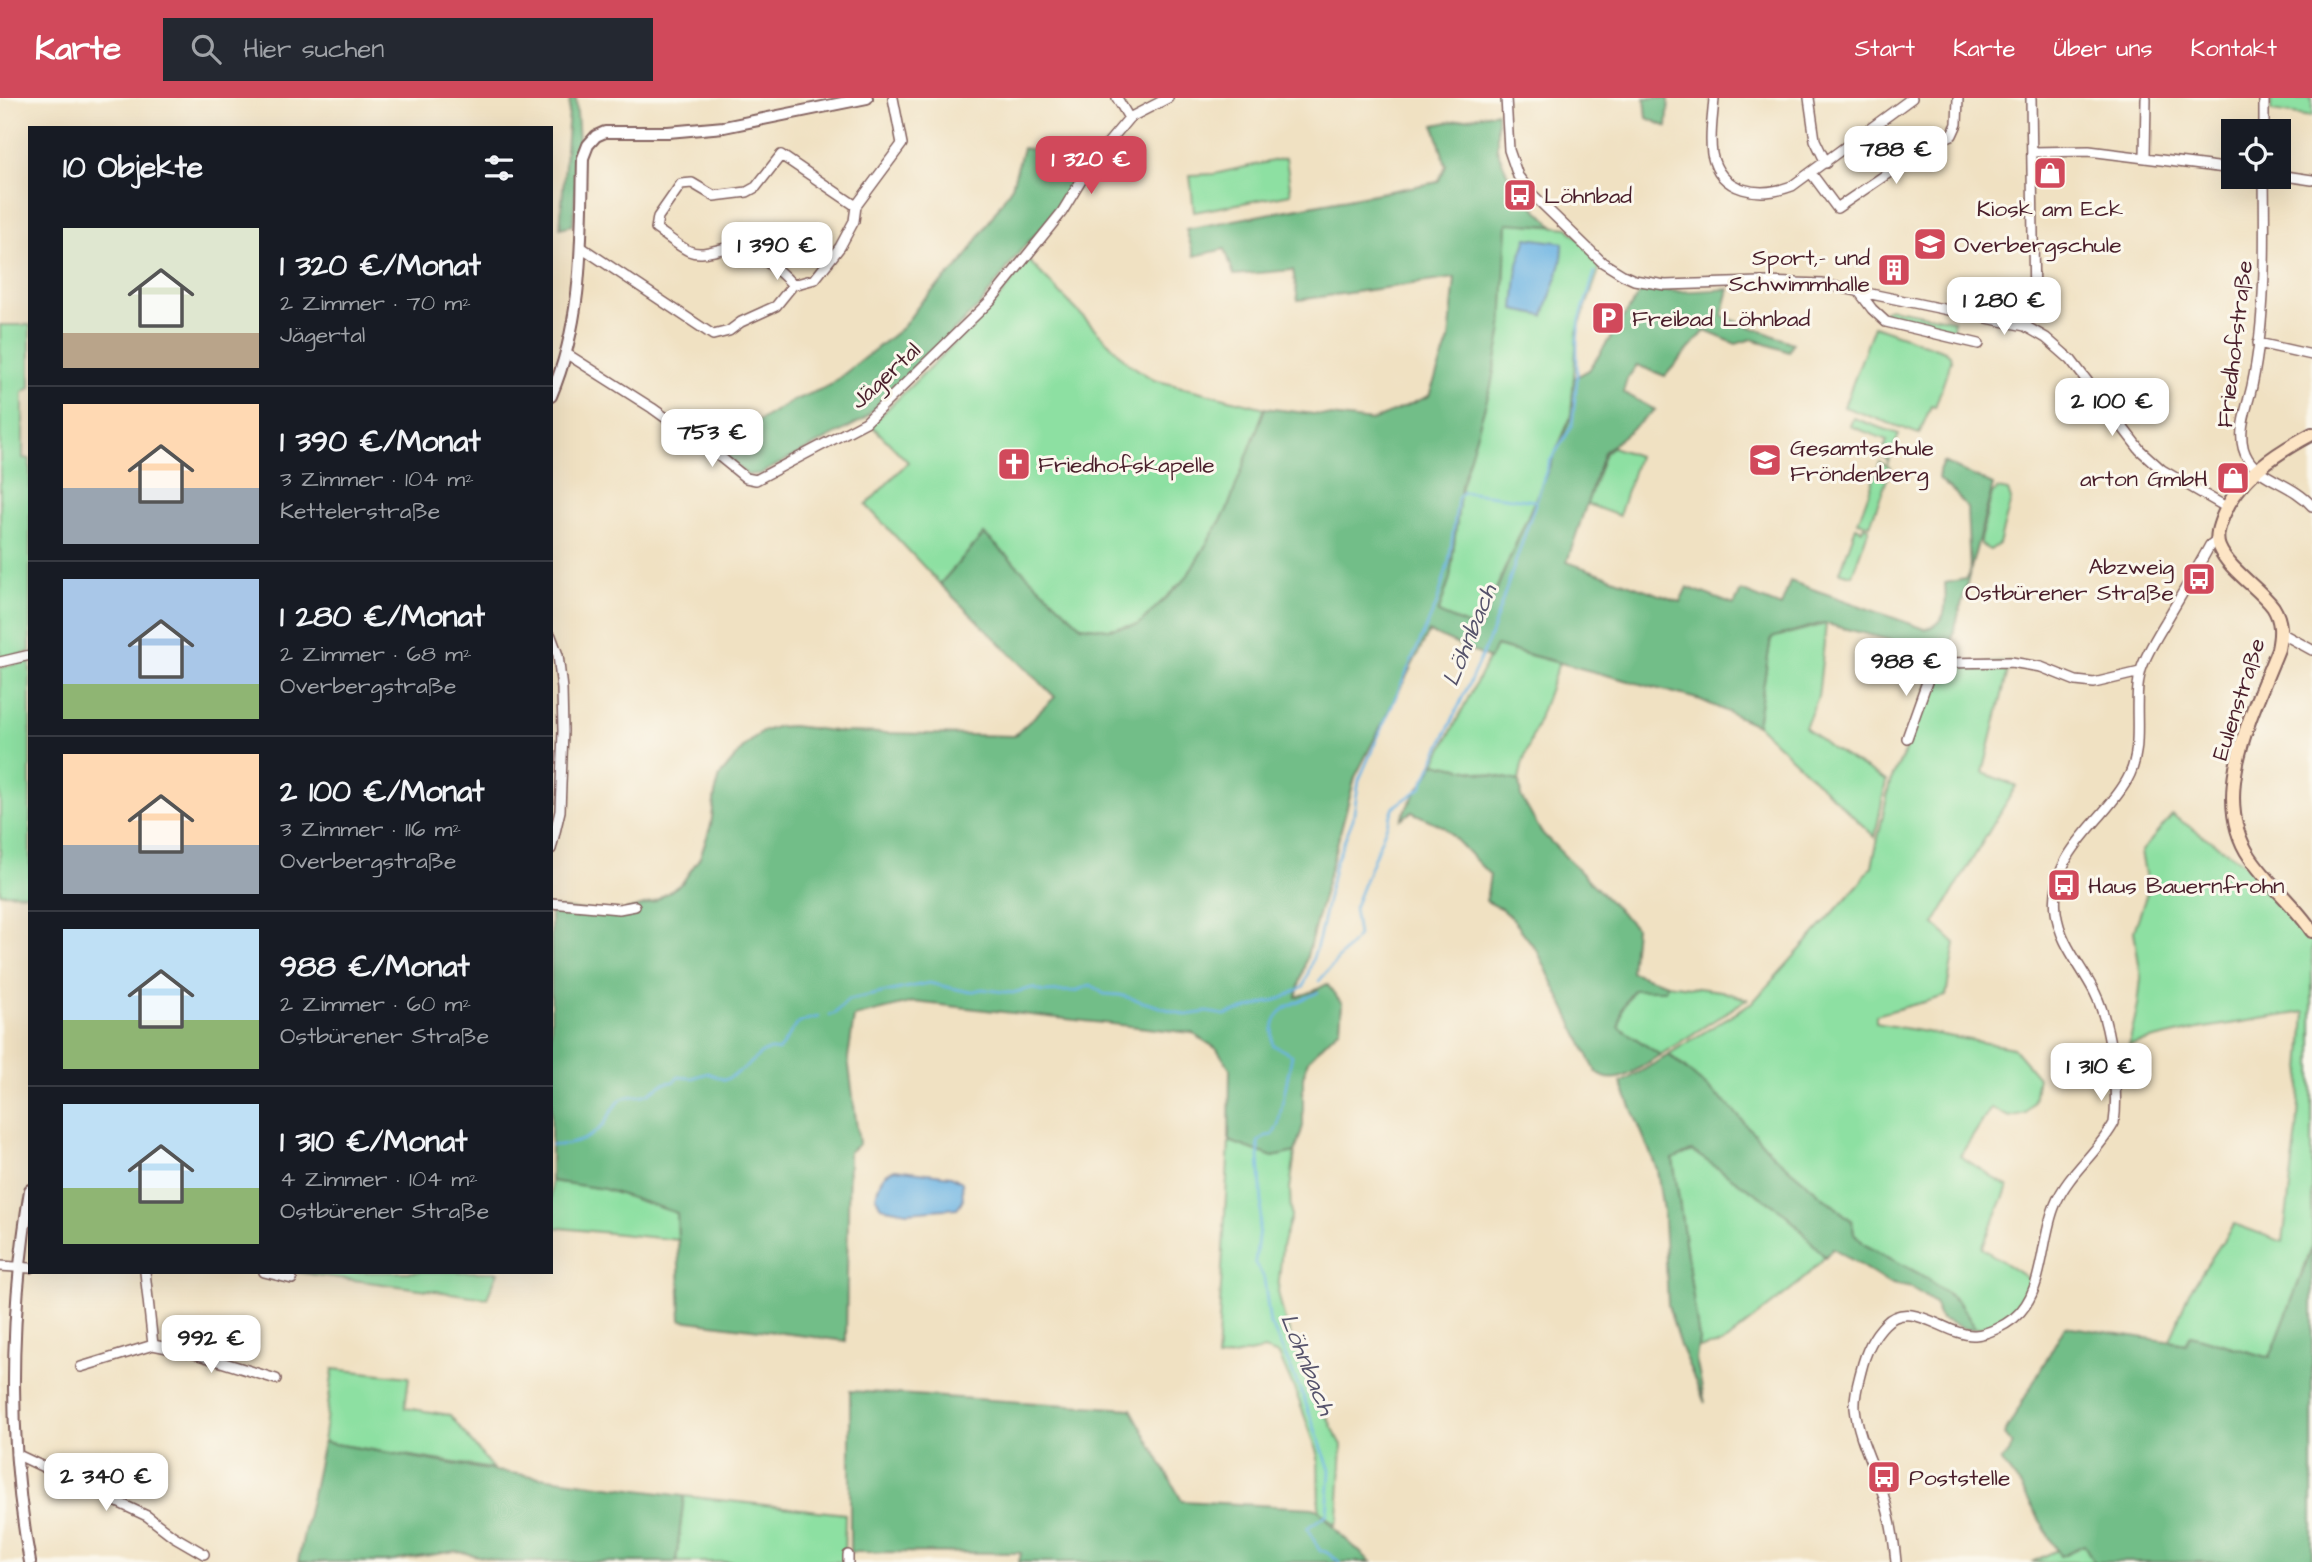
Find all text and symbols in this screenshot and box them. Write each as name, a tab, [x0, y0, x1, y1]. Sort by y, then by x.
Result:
search box	[163, 18, 653, 81]
text: Karte	[35, 26, 121, 72]
icon: search	[187, 30, 225, 68]
text: Hier suchen	[243, 31, 384, 67]
text: Start	[1855, 32, 1915, 66]
text: Karte	[1953, 32, 2016, 66]
text: Über uns	[2054, 32, 2153, 66]
text: Kontakt	[2191, 32, 2277, 66]
map controls	[2221, 119, 2291, 189]
button: locate	[2221, 119, 2291, 189]
pin: 788 €	[1847, 126, 1945, 186]
text: 788 €	[1860, 133, 1932, 165]
pin: 1 320 €	[1026, 136, 1156, 196]
text: 1 320 €	[1051, 143, 1131, 175]
text: 10 Objekte	[63, 147, 203, 189]
icon: filters	[480, 149, 518, 187]
shop icon: Kiosk am Eck	[2031, 154, 2069, 192]
bus stop icon: Löhnbad	[1501, 176, 1539, 214]
place label: Löhnbad	[1544, 180, 1632, 212]
place label: Kiosk am Eck	[1977, 193, 2123, 225]
pin: 1 390 €	[712, 222, 842, 282]
school or university icon: Overbergschule	[1911, 225, 1949, 263]
text: 1 390 €	[738, 229, 816, 261]
place label: Overbergschule	[1954, 229, 2122, 262]
place label: Sport,- und Schwimmhalle	[1729, 242, 1870, 300]
text: 1 320 €/Monat	[280, 245, 481, 287]
building icon: Sport,- und Schwimmhalle	[1875, 251, 1913, 289]
icon: home	[119, 256, 203, 340]
street label: Friedhofstraße	[2209, 259, 2261, 430]
pin: 1 280 €	[1939, 278, 2069, 337]
text: 1 280 €	[1963, 284, 2045, 316]
text: 2 Zimmer · 70 m²	[280, 287, 471, 319]
parking icon: Freibad Löhnbad	[1589, 299, 1627, 337]
place label: Freibad Löhnbad	[1632, 303, 1811, 335]
text: Jägertal	[280, 319, 366, 351]
street label: Jägertal	[844, 335, 929, 417]
pin: 2 100 €	[2047, 378, 2177, 438]
text: 2 100 €	[2071, 385, 2153, 417]
pin: 753 €	[663, 410, 761, 469]
text: 753 €	[677, 416, 747, 448]
text: 1 390 €/Monat	[280, 421, 481, 463]
icon: home	[119, 432, 203, 516]
place label: Gesamtschule Fröndenberg	[1790, 432, 1934, 491]
school or university icon: Gesamtschule Fröndenberg	[1746, 441, 1784, 479]
church icon: Friedhofskapelle	[995, 445, 1033, 483]
place label: Friedhofskapelle	[1038, 449, 1215, 481]
shop icon: arton GmbH	[2214, 459, 2252, 497]
text: 3 Zimmer · 104 m²	[280, 463, 474, 495]
place label: arton GmbH	[2080, 463, 2208, 495]
text: Kettelerstraße	[280, 495, 440, 527]
place label: Abzweig Ostbürener Straße	[1965, 551, 2174, 609]
bus stop icon: Abzweig Ostbürener Straße	[2180, 560, 2218, 598]
water label: Löhnbach	[1434, 578, 1506, 691]
text: 1 280 €/Monat	[280, 596, 485, 638]
icon: home	[119, 607, 203, 691]
street label: Eulenstraße	[2204, 634, 2274, 765]
text: 2 Zimmer · 68 m²	[280, 638, 472, 670]
pin: 988 €	[1857, 638, 1955, 698]
text: 988 €	[1871, 645, 1941, 677]
text: Overbergstraße	[280, 670, 456, 702]
text: 2 100 €/Monat	[280, 771, 484, 813]
icon: home	[119, 782, 203, 866]
text: 3 Zimmer · 116 m²	[280, 813, 461, 845]
text: Overbergstraße	[280, 845, 456, 877]
bus stop icon: Haus Bauernfrohn	[2045, 866, 2083, 904]
place label: Haus Bauernfrohn	[2088, 870, 2285, 902]
text: 988 €/Monat	[280, 946, 470, 988]
icon: home	[119, 957, 203, 1041]
text: 2 Zimmer · 60 m²	[280, 988, 471, 1020]
text: Ostbürener Straße	[280, 1020, 489, 1052]
pin: 1 310 €	[2036, 1044, 2166, 1103]
text: 1 310 €	[2067, 1050, 2135, 1082]
text: 1 310 €/Monat	[280, 1121, 467, 1163]
icon: home	[119, 1132, 203, 1216]
text: 4 Zimmer · 104 m²	[280, 1163, 478, 1195]
text: Ostbürener Straße	[280, 1195, 489, 1227]
water label: Löhnbach	[1271, 1309, 1343, 1421]
pin: 992 €	[162, 1316, 260, 1375]
text: 992 €	[178, 1322, 244, 1354]
pin: 2 340 €	[41, 1454, 171, 1513]
bus stop icon: Poststelle	[1865, 1458, 1903, 1496]
text: 2 340 €	[60, 1460, 152, 1492]
place label: Poststelle	[1909, 1462, 2010, 1494]

